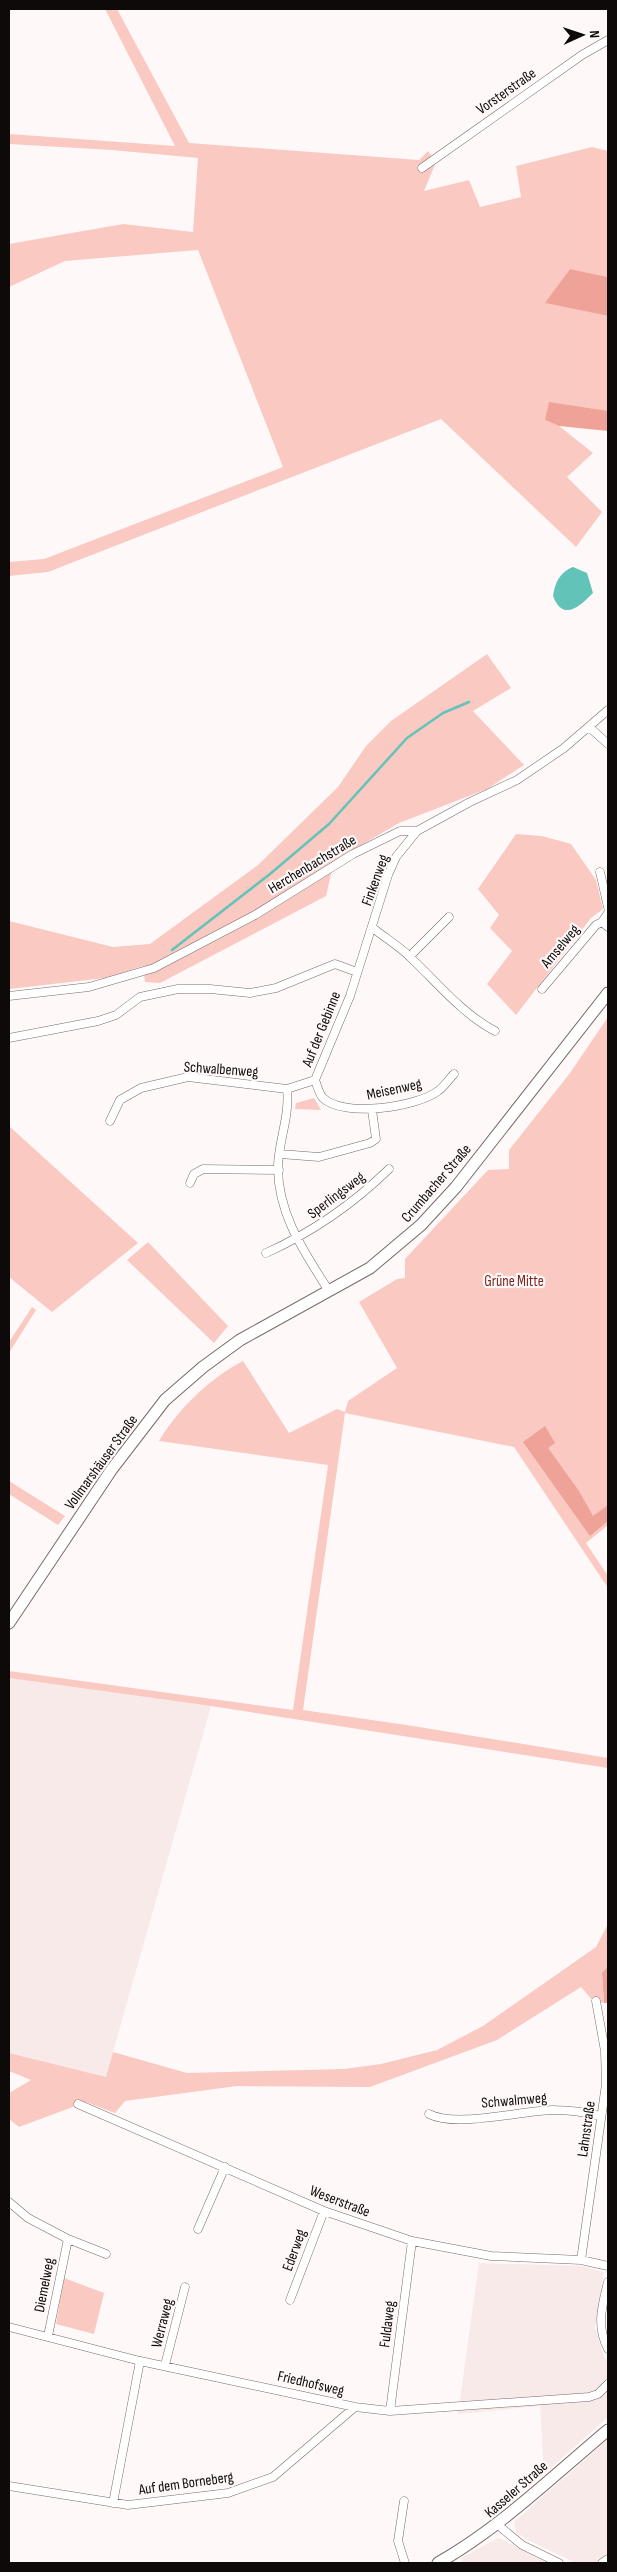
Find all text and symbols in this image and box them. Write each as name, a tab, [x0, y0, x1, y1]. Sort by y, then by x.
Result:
north arrow	[557, 10, 607, 60]
text: N	[586, 30, 603, 39]
street label: Vorsterstraße	[473, 64, 540, 119]
street label: Herchenbachstraße	[265, 831, 360, 898]
street label: Finkenweg	[357, 852, 394, 909]
street label: Amselweg	[536, 921, 584, 973]
street label: Auf der Gebinne	[297, 989, 345, 1071]
street label: Schwalbenweg	[183, 1057, 259, 1082]
street label: Meisenweg	[365, 1074, 423, 1105]
street label: Crumbacher Straße	[397, 1140, 476, 1226]
street label: Sperlingsweg	[304, 1168, 369, 1223]
park label: Grüne Mitte	[484, 1272, 544, 1291]
street label: Vollmarshäuser Straße	[61, 1411, 142, 1513]
street label: Schwalmweg	[481, 2088, 548, 2113]
street label: Lahnstraße	[573, 2100, 600, 2158]
street label: Weserstraße	[307, 2181, 373, 2222]
street label: Ederweg	[278, 2227, 311, 2274]
street label: Diemelweg	[30, 2256, 59, 2314]
street label: Werraweg	[147, 2297, 178, 2350]
street label: Fuldaweg	[375, 2300, 400, 2349]
street label: Friedhofsweg	[276, 2367, 346, 2400]
street label: Kasseler Straße	[481, 2457, 552, 2522]
street label: Auf dem Borneberg	[136, 2467, 235, 2500]

